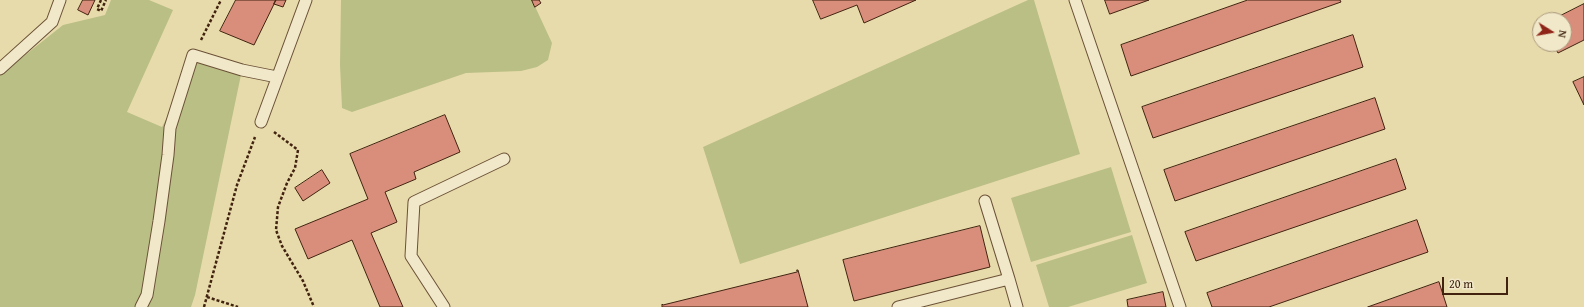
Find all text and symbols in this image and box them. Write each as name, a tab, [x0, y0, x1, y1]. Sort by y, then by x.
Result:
north arrow	[1532, 12, 1572, 52]
text: N	[1554, 29, 1571, 39]
scale bar	[1444, 269, 1510, 295]
text: 20 m	[1449, 275, 1473, 292]

